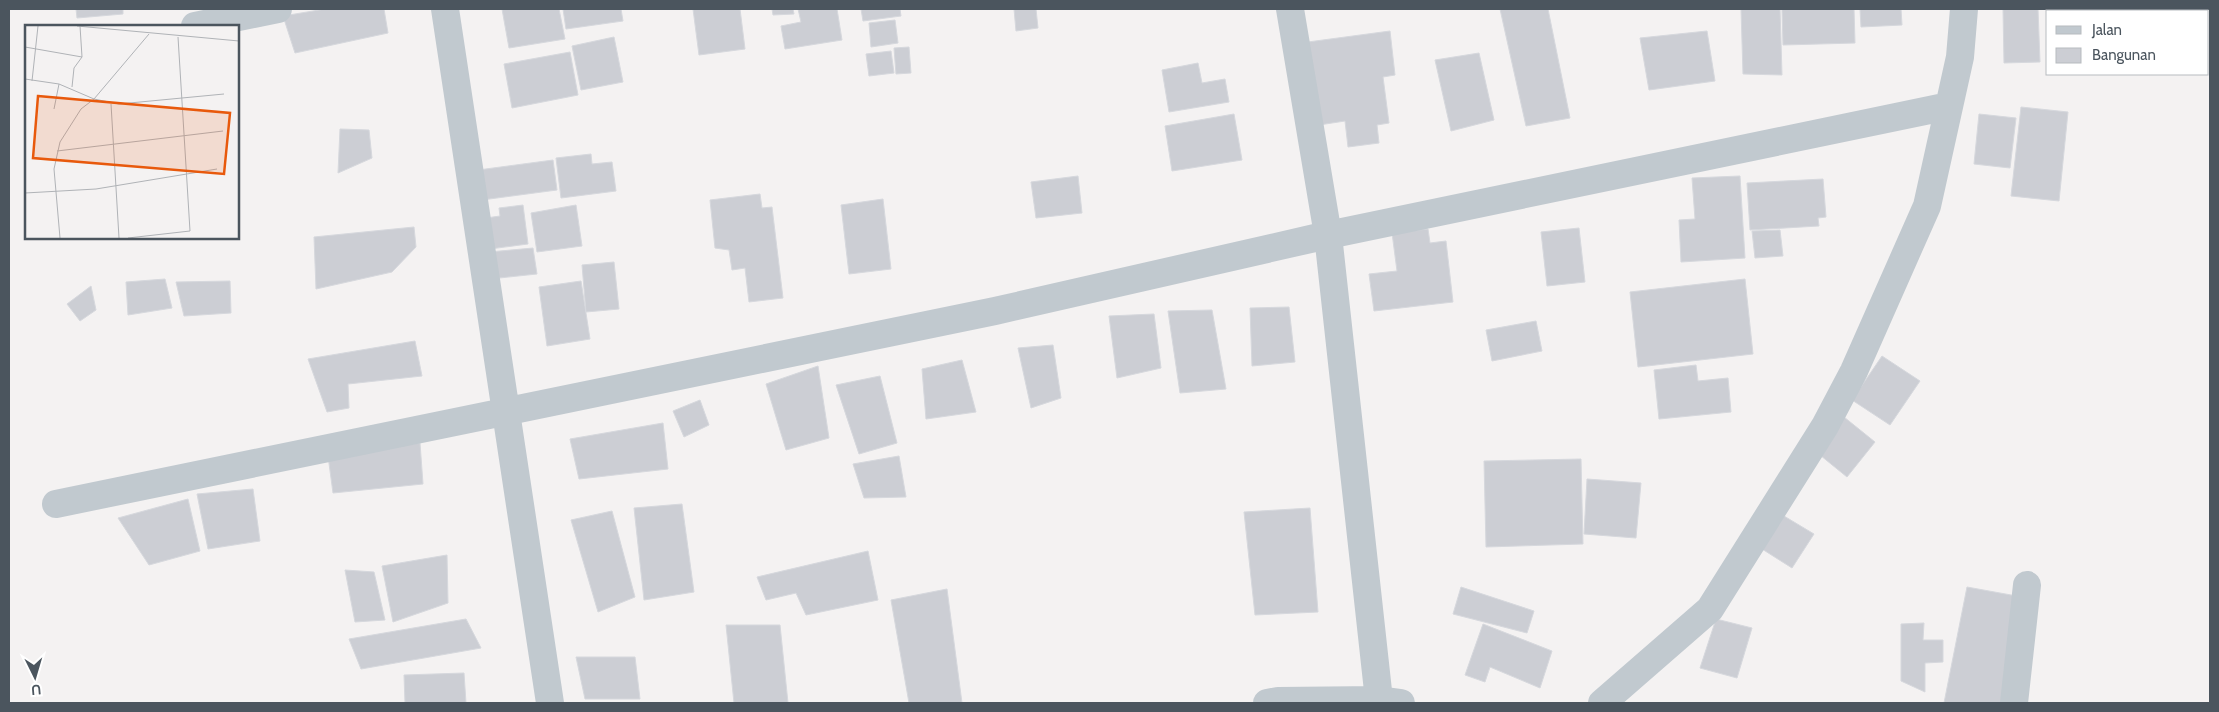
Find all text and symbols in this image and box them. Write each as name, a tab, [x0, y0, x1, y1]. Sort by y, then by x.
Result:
legend	[2046, 10, 2209, 75]
text: Jalan	[2091, 21, 2122, 39]
inset map	[25, 25, 239, 239]
text: Bangunan	[2092, 46, 2156, 64]
north arrow	[10, 652, 60, 702]
text: U	[30, 681, 42, 699]

